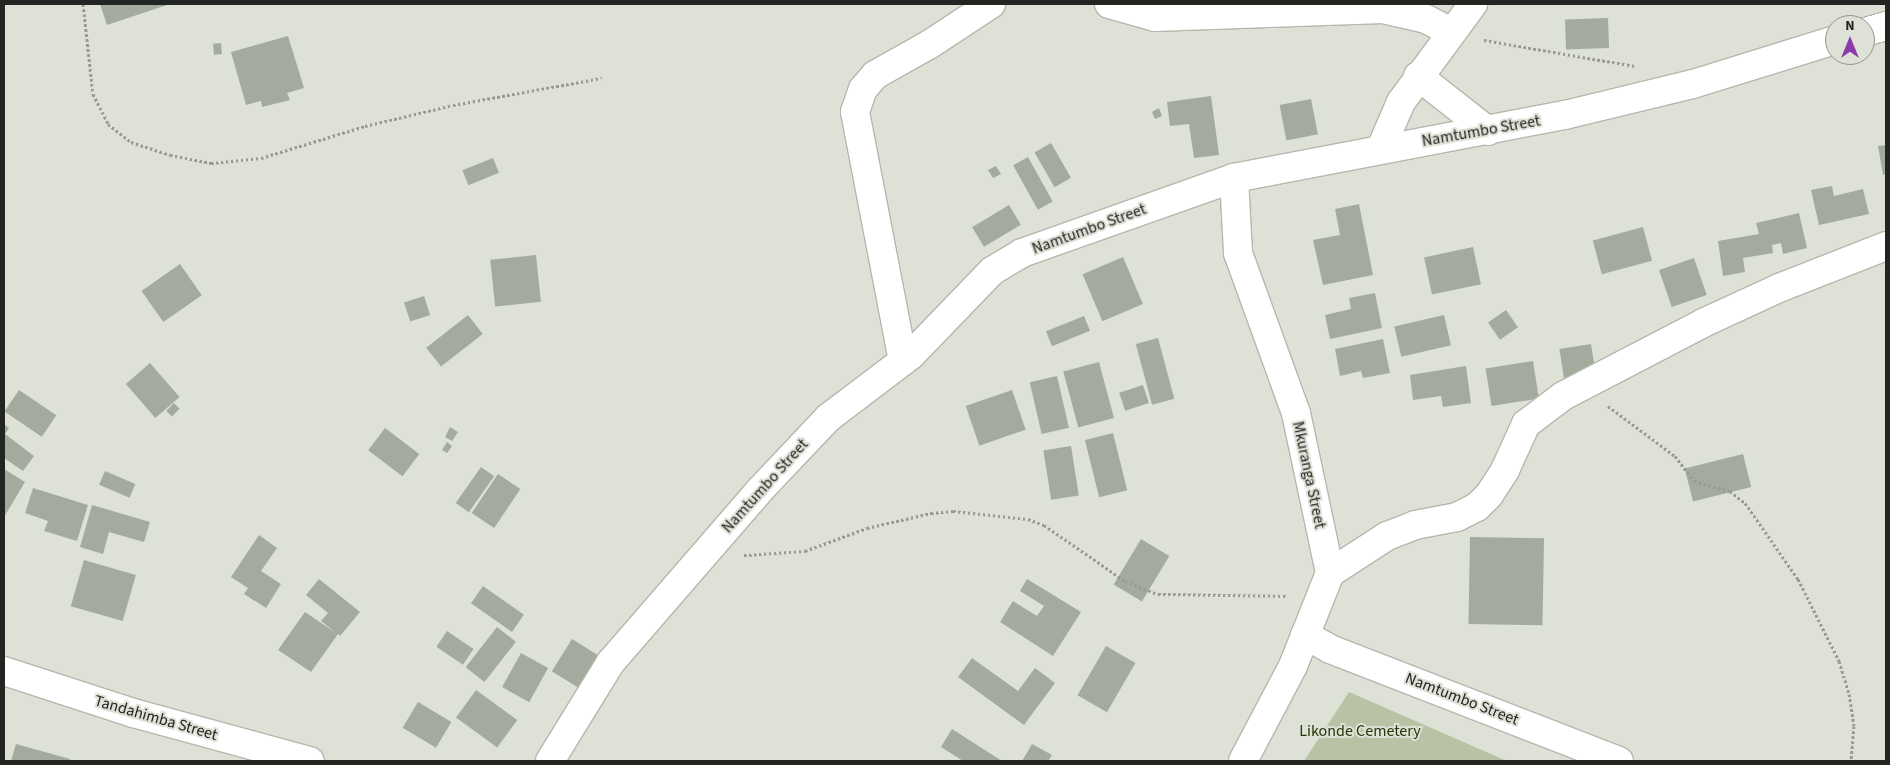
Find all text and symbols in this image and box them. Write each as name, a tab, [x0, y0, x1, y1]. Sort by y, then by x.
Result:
north arrow	[1825, 15, 1875, 65]
text: N	[1845, 16, 1855, 36]
street label: Namtumbo Street	[1420, 111, 1542, 151]
street label: Namtumbo Street	[1029, 199, 1149, 259]
street label: Mkuranga Street	[1288, 420, 1330, 530]
street label: Namtumbo Street	[718, 435, 812, 537]
street label: Namtumbo Street	[1403, 669, 1521, 729]
street label: Tandahimba Street	[92, 691, 220, 745]
park label: Likonde Cemetery	[1299, 721, 1421, 741]

